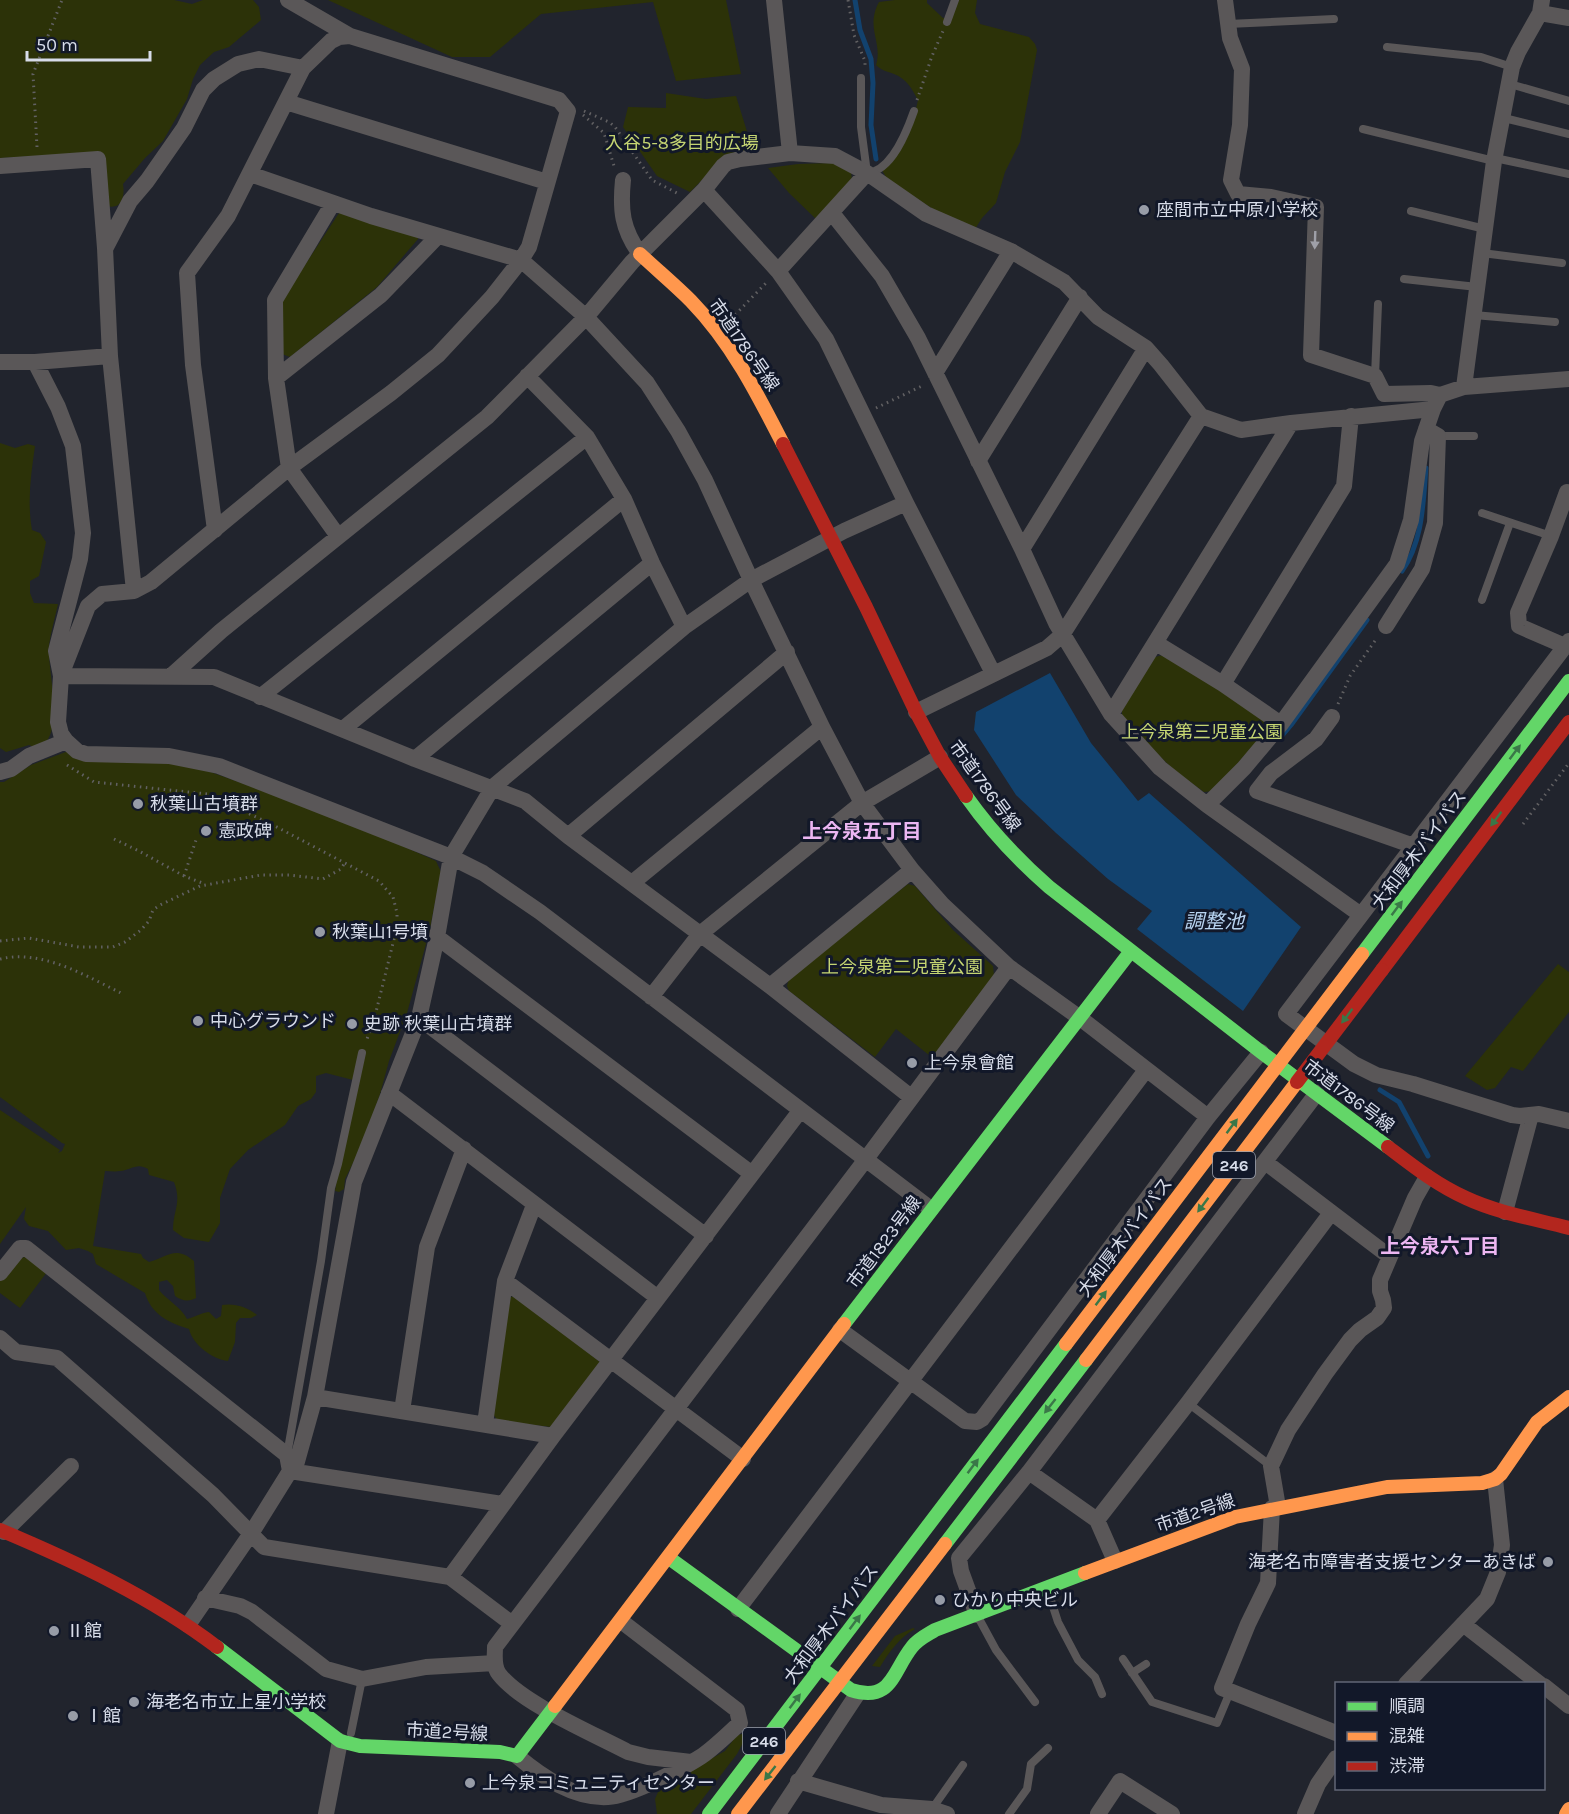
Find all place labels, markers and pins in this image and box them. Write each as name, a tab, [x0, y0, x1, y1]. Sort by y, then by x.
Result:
place label: 座間市立中原小学校	[1156, 199, 1318, 221]
marker: 座間市立中原小学校	[1137, 203, 1151, 217]
place label: 秋葉山古墳群	[150, 793, 258, 815]
marker: 秋葉山古墳群	[131, 797, 145, 811]
place label: 憲政碑	[218, 820, 272, 842]
marker: 憲政碑	[199, 824, 213, 838]
place label: 秋葉山1号墳	[332, 921, 428, 943]
marker: 秋葉山1号墳	[313, 925, 327, 939]
place label: 中心グラウンド	[210, 1010, 336, 1032]
place label: 史跡 秋葉山古墳群	[364, 1013, 512, 1035]
marker: 中心グラウンド	[191, 1014, 205, 1028]
marker: 史跡 秋葉山古墳群	[345, 1017, 359, 1031]
place label: 上今泉會館	[924, 1052, 1014, 1074]
marker: 上今泉會館	[905, 1056, 919, 1070]
place label: 海老名市障害者支援センターあきば	[1248, 1551, 1536, 1573]
marker: 海老名市障害者支援センターあきば	[1541, 1555, 1555, 1569]
place label: ひかり中央ビル	[952, 1589, 1078, 1611]
marker: ひかり中央ビル	[933, 1593, 947, 1607]
place label: Ⅱ館	[66, 1620, 102, 1642]
marker: Ⅱ館	[47, 1624, 61, 1638]
place label: 海老名市立上星小学校	[146, 1691, 326, 1713]
marker: 海老名市立上星小学校	[127, 1695, 141, 1709]
place label: Ⅰ館	[85, 1705, 121, 1727]
marker: Ⅰ館	[66, 1709, 80, 1723]
place label: 上今泉コミュニティセンター	[482, 1772, 715, 1794]
marker: 上今泉コミュニティセンター	[463, 1776, 477, 1790]

